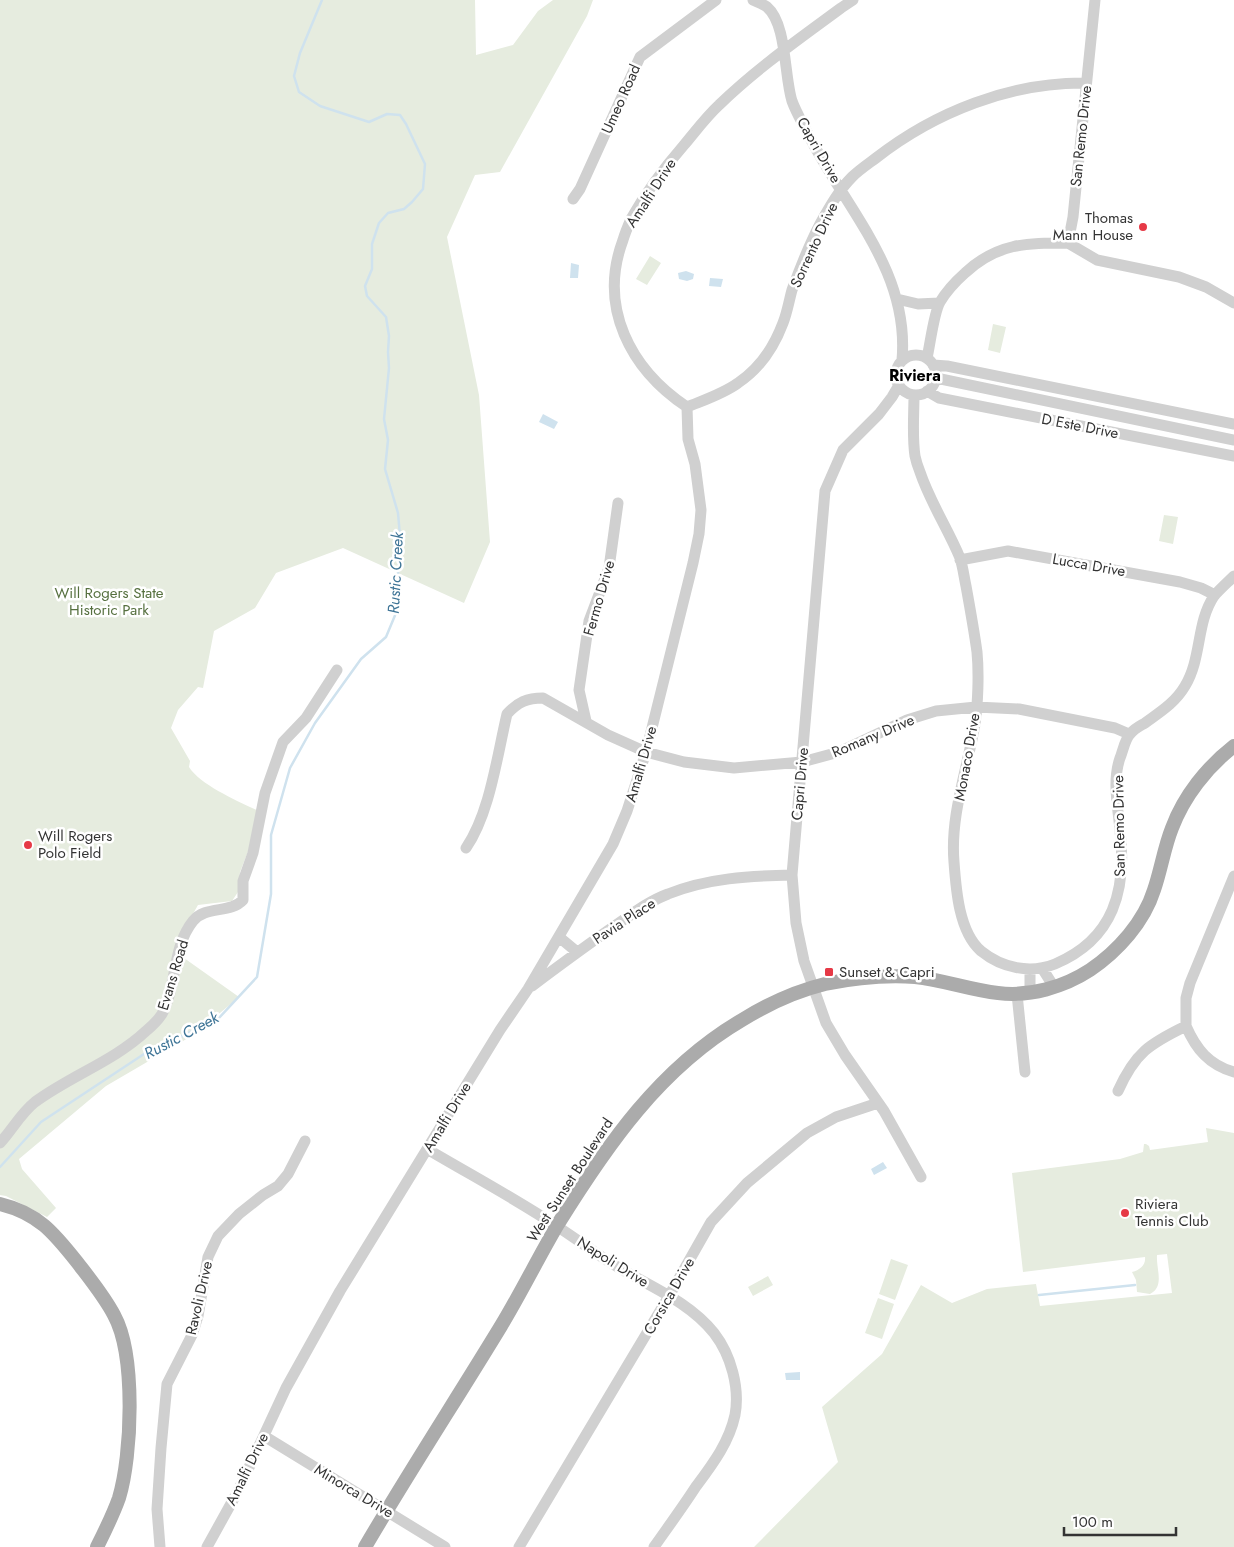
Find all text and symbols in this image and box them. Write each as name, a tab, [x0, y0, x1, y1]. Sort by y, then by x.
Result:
street label: Umeo Road	[596, 61, 646, 137]
street label: San Remo Drive	[1065, 84, 1097, 188]
street label: Capri Drive	[791, 113, 847, 187]
street label: Amalfi Drive	[620, 154, 682, 232]
street label: Sorrento Drive	[785, 199, 843, 291]
place label: Thomas Mann House	[1053, 207, 1133, 246]
marker: Thomas Mann House	[1137, 221, 1149, 233]
district label: Riviera	[889, 364, 941, 387]
street label: D Este Drive	[1040, 408, 1121, 444]
water label: Rustic Creek	[382, 530, 409, 614]
street label: Lucca Drive	[1051, 548, 1127, 582]
street label: Fermo Drive	[578, 557, 620, 638]
park label: Will Rogers State Historic Park	[54, 582, 164, 621]
street label: Romany Drive	[828, 709, 918, 763]
street label: Monaco Drive	[948, 711, 986, 803]
street label: Amalfi Drive	[620, 723, 662, 805]
street label: Capri Drive	[786, 746, 814, 821]
street label: San Remo Drive	[1107, 775, 1131, 877]
place label: Will Rogers Polo Field	[38, 825, 112, 864]
marker: Will Rogers Polo Field	[22, 839, 34, 851]
street label: Pavia Place	[588, 892, 660, 950]
street label: Evans Road	[152, 937, 194, 1013]
place label: Sunset & Capri	[839, 961, 935, 983]
marker: Sunset & Capri	[823, 966, 835, 978]
water label: Rustic Creek	[140, 1006, 224, 1065]
street label: Amalfi Drive	[417, 1078, 477, 1156]
street label: West Sunset Boulevard	[521, 1114, 619, 1246]
place label: Riviera Tennis Club	[1135, 1193, 1209, 1232]
marker: Riviera Tennis Club	[1119, 1207, 1131, 1219]
street label: Napoli Drive	[573, 1231, 653, 1293]
street label: Corsica Drive	[638, 1253, 700, 1339]
street label: Ravoli Drive	[180, 1259, 218, 1337]
street label: Amalfi Drive	[220, 1429, 274, 1509]
street label: Minorca Drive	[310, 1459, 398, 1524]
scale bar	[1064, 1504, 1176, 1536]
text: 100 m	[1072, 1511, 1113, 1533]

